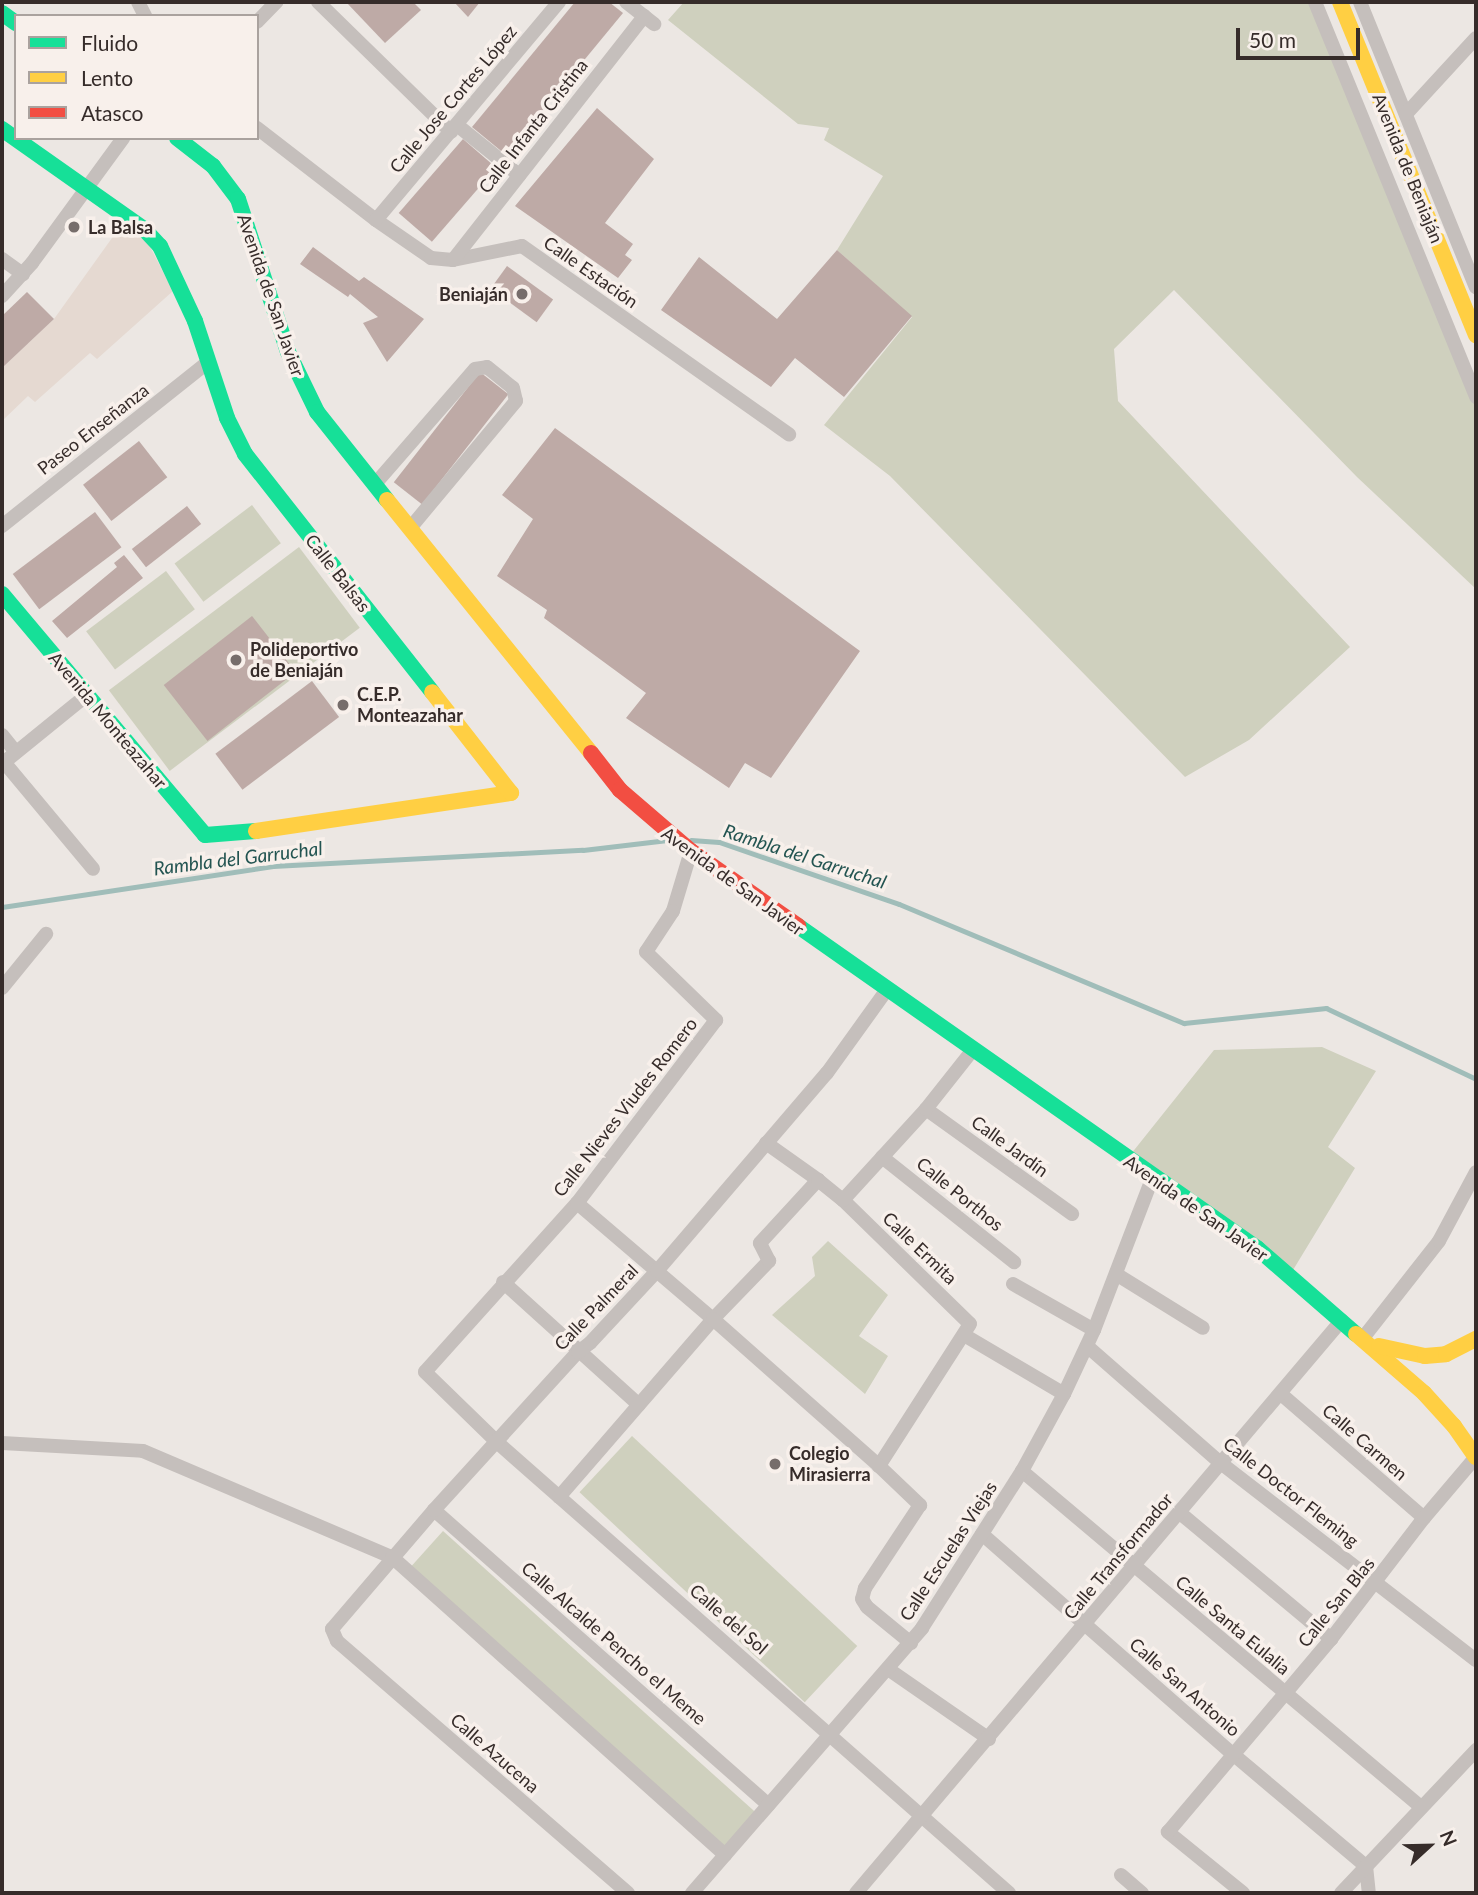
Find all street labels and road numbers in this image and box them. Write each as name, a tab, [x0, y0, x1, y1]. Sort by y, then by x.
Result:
street label: Calle Jose Cortes López	[385, 21, 521, 177]
street label: Calle Infanta Cristina	[474, 55, 592, 197]
street label: Avenida de Beniaján	[1368, 90, 1448, 246]
street label: Avenida de San Javier	[233, 211, 309, 379]
street label: Calle Estación	[540, 232, 642, 312]
street label: Paseo Enseñanza	[33, 379, 153, 479]
street label: Calle Balsas	[301, 530, 375, 616]
street label: Avenida Monteazahar	[44, 647, 172, 793]
street label: Avenida de San Javier	[657, 822, 809, 940]
street label: Calle Nieves Viudes Romero	[548, 1013, 702, 1201]
street label: Calle Jardín	[967, 1111, 1053, 1181]
street label: Avenida de San Javier	[1120, 1150, 1272, 1266]
street label: Calle Porthos	[912, 1153, 1008, 1235]
street label: Calle Ermita	[878, 1207, 962, 1289]
street label: Calle Palmeral	[550, 1260, 642, 1354]
street label: Calle Carmen	[1318, 1399, 1412, 1485]
street label: Calle Doctor Fleming	[1219, 1432, 1363, 1552]
street label: Calle Escuelas Viejas	[895, 1477, 1001, 1625]
street label: Calle Transformador	[1059, 1488, 1177, 1624]
street label: Calle San Blas	[1293, 1553, 1379, 1651]
street label: Calle Alcalde Pencho el Meme	[517, 1557, 711, 1729]
street label: Calle Santa Eulalia	[1171, 1571, 1295, 1679]
street label: Calle del Sol	[686, 1579, 772, 1659]
street label: Calle San Antonio	[1125, 1633, 1245, 1741]
street label: Calle Azucena	[446, 1708, 544, 1798]

